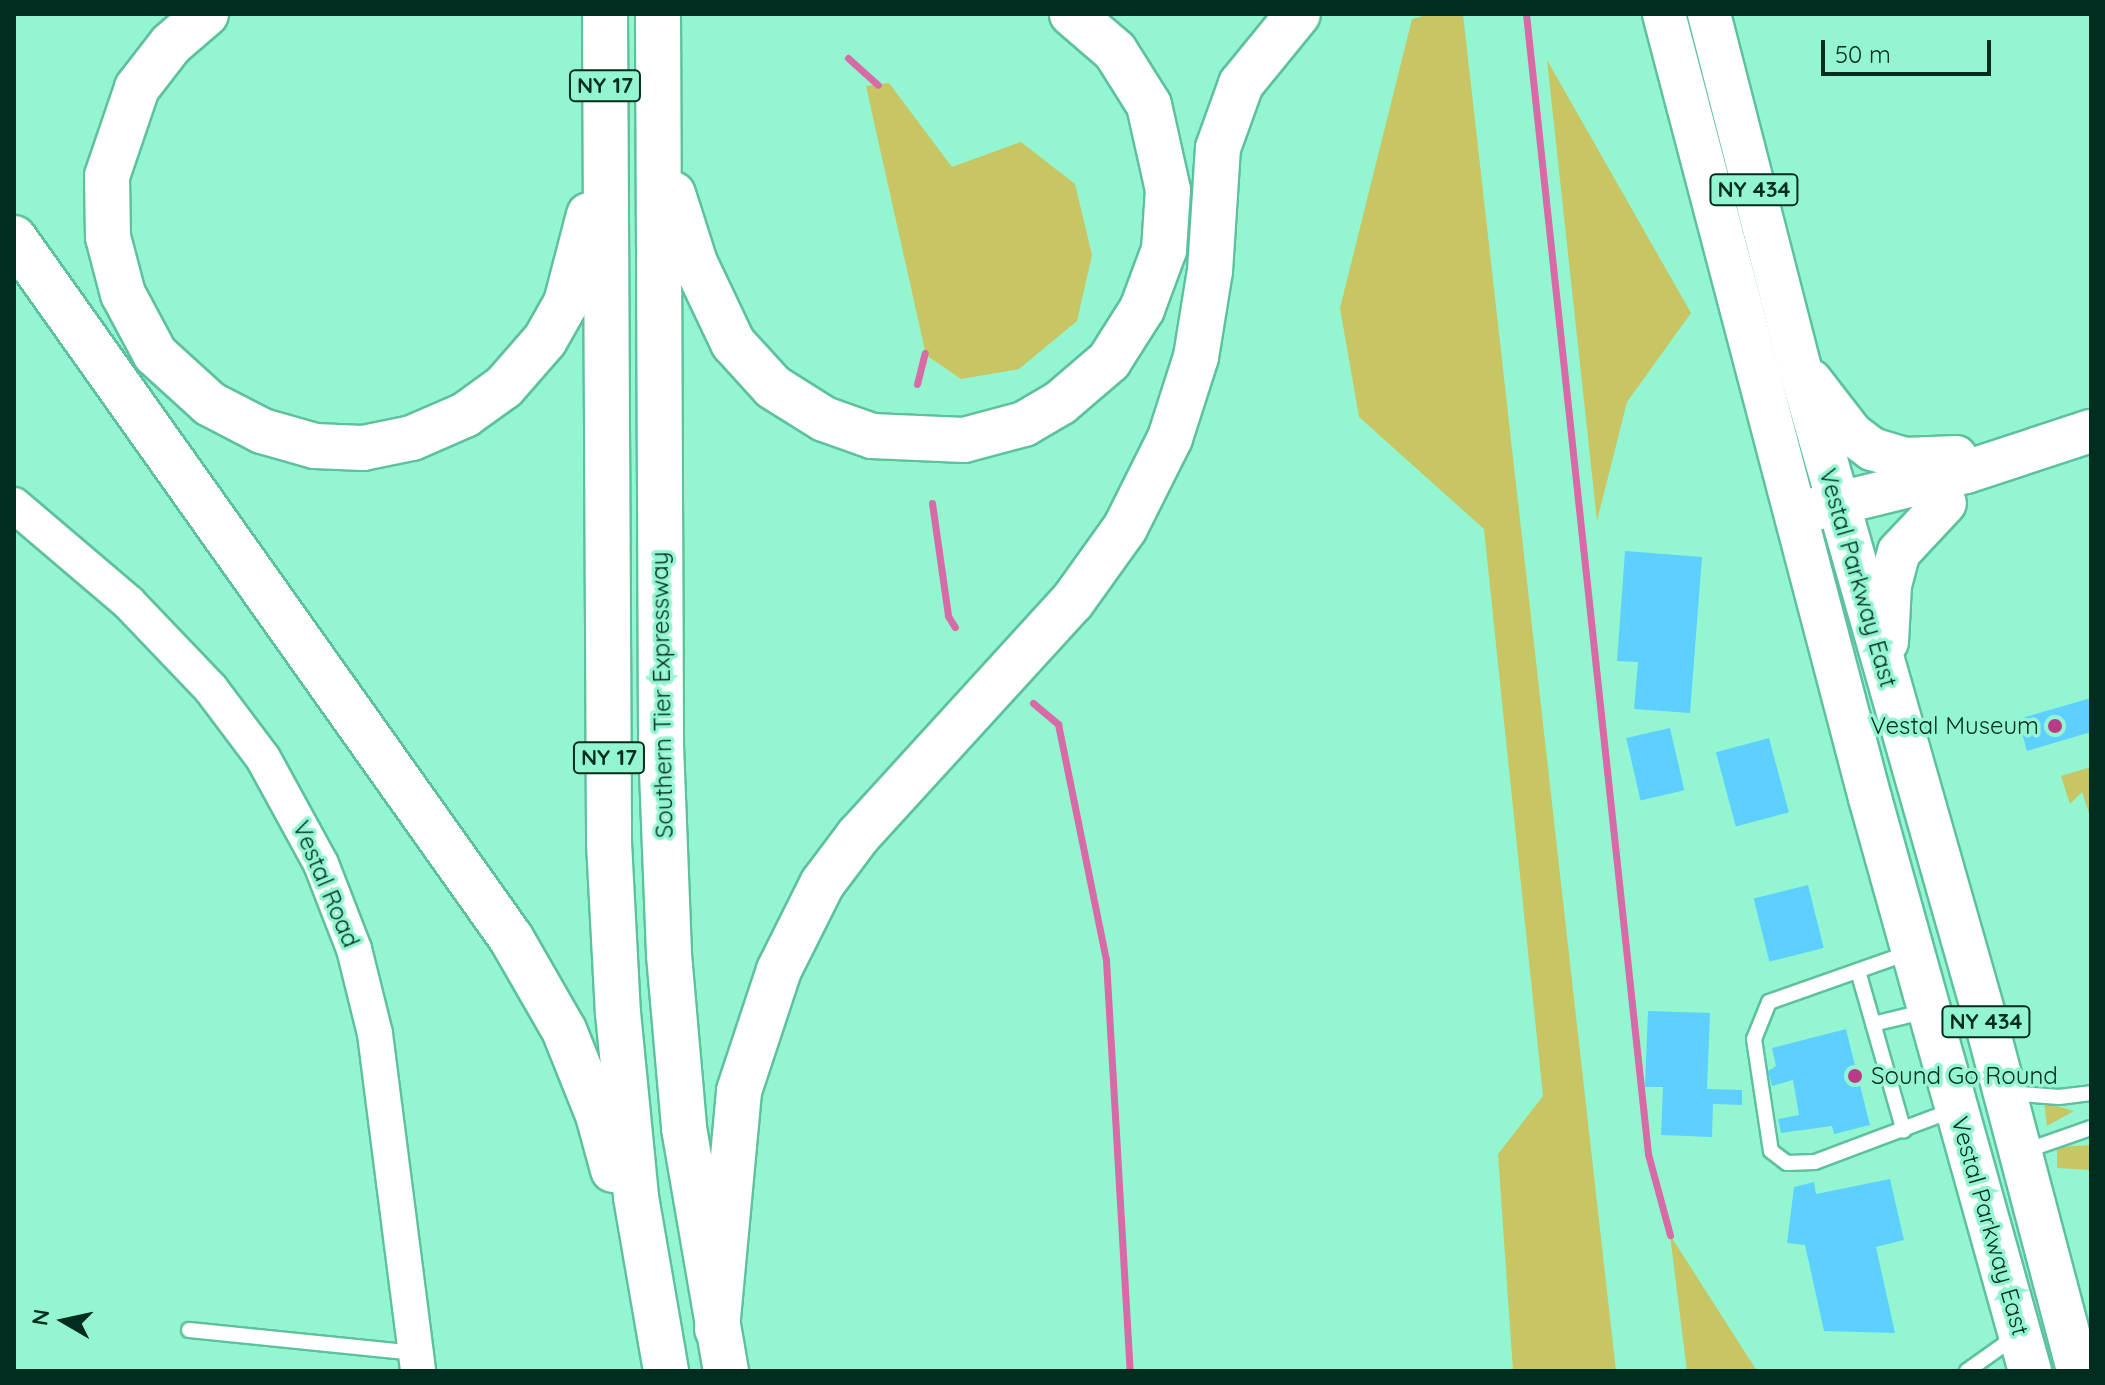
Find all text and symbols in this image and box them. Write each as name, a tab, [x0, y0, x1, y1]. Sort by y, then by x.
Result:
scale bar	[1825, 24, 1995, 74]
text: 50 m	[1835, 39, 1891, 69]
road number: NY 17	[567, 68, 643, 104]
road number: NY 434	[1708, 172, 1800, 208]
street label: Vestal Parkway East	[1813, 465, 1903, 691]
street label: Southern Tier Expressway	[645, 552, 679, 838]
place label: Vestal Museum	[1870, 712, 2039, 740]
marker: Vestal Museum	[2046, 717, 2064, 735]
road number: NY 17	[571, 740, 647, 776]
street label: Vestal Road	[286, 816, 366, 952]
road number: NY 434	[1940, 1004, 2032, 1040]
place label: Sound Go Round	[1871, 1062, 2058, 1090]
marker: Sound Go Round	[1846, 1067, 1864, 1085]
street label: Vestal Parkway East	[1945, 1113, 2035, 1339]
north arrow	[24, 1281, 104, 1361]
text: N	[25, 1307, 55, 1327]

